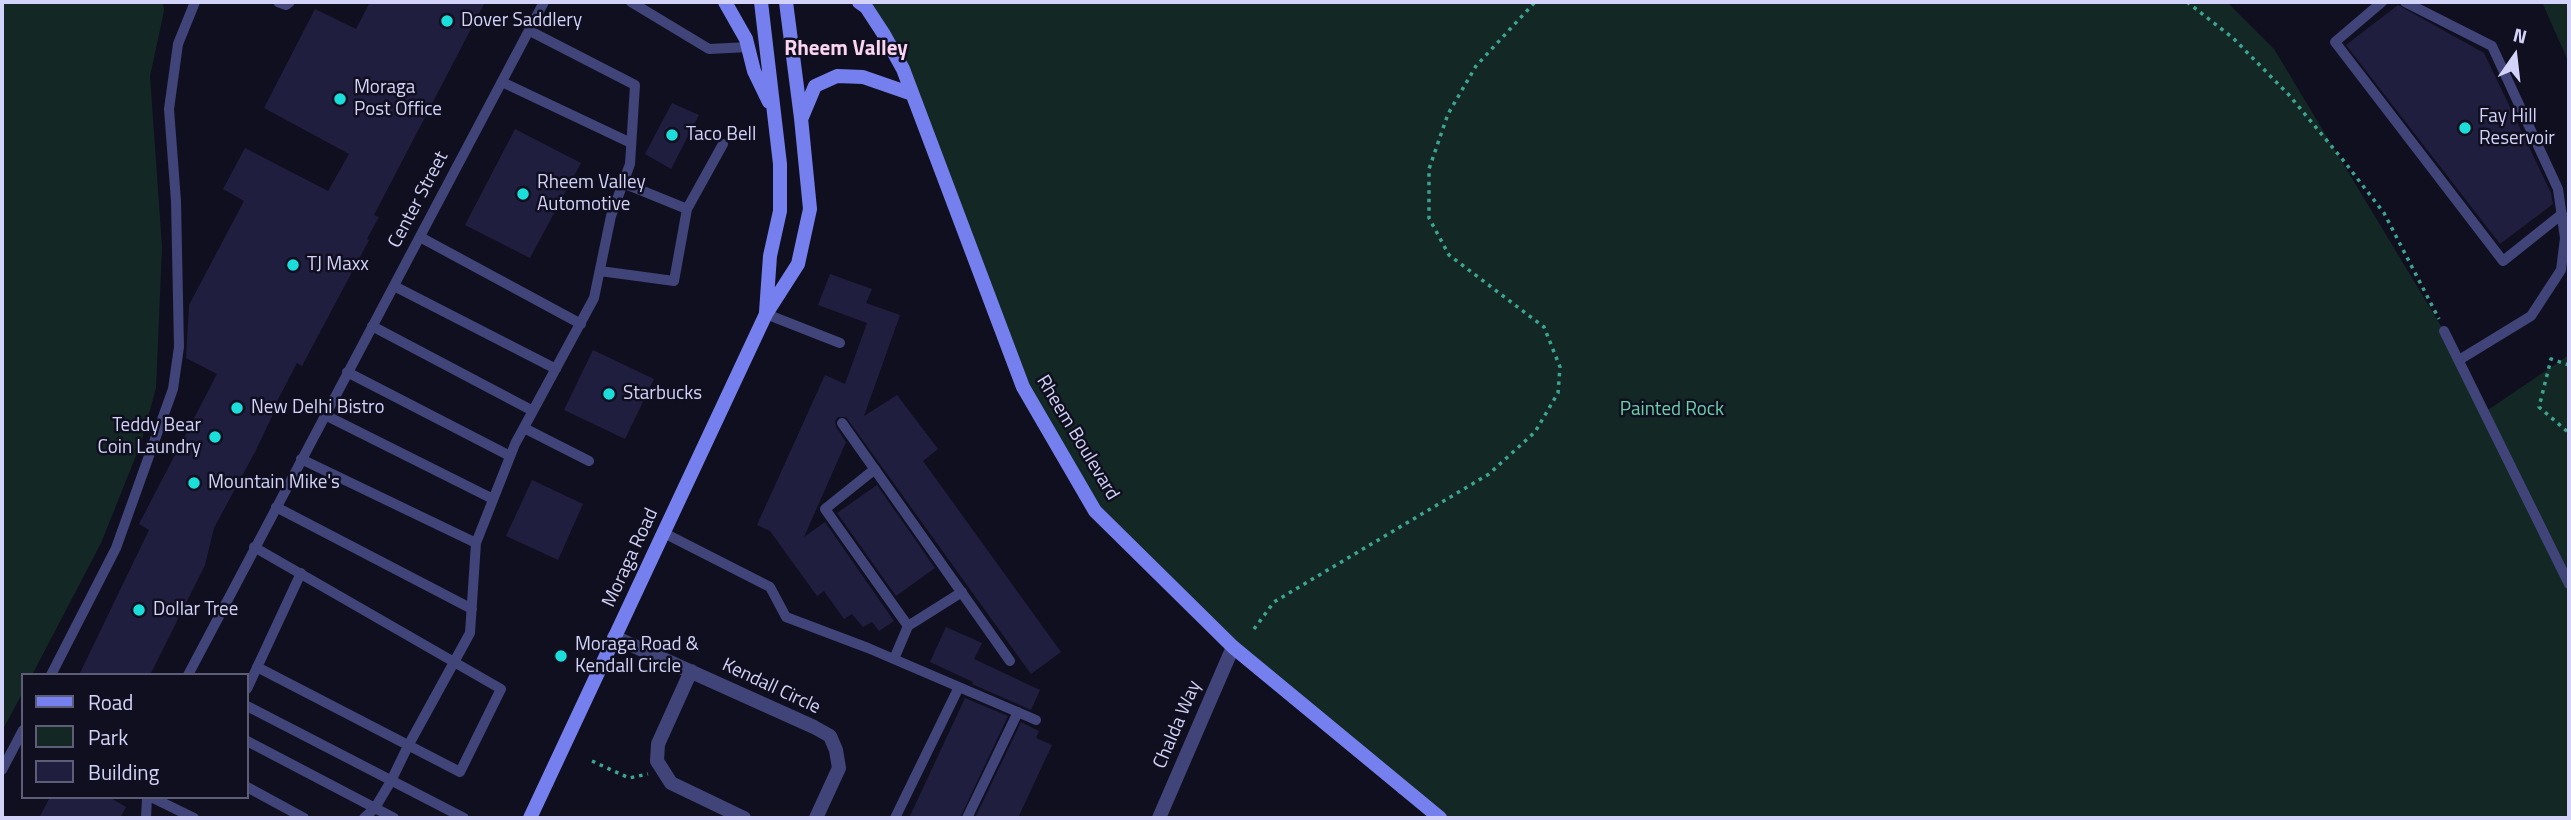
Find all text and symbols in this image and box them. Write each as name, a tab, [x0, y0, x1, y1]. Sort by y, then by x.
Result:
place label: Dover Saddlery	[461, 10, 582, 32]
marker: Dover Saddlery	[439, 13, 455, 29]
text: N	[2510, 19, 2530, 51]
north arrow	[2480, 21, 2550, 91]
district label: Rheem Valley	[784, 37, 908, 63]
place label: Moraga Post Office	[354, 77, 442, 121]
marker: Moraga Post Office	[332, 91, 348, 107]
place label: Fay Hill Reservoir	[2479, 106, 2555, 150]
marker: Fay Hill Reservoir	[2457, 120, 2473, 136]
place label: Taco Bell	[686, 124, 756, 146]
marker: Taco Bell	[664, 127, 680, 143]
street label: Center Street	[384, 148, 454, 252]
place label: Rheem Valley Automotive	[537, 172, 646, 216]
marker: Rheem Valley Automotive	[515, 186, 531, 202]
place label: TJ Maxx	[307, 254, 369, 276]
marker: TJ Maxx	[285, 257, 301, 273]
street label: Rheem Boulevard	[1031, 371, 1123, 505]
place label: Starbucks	[623, 383, 702, 405]
marker: Starbucks	[601, 386, 617, 402]
place label: New Delhi Bistro	[251, 397, 384, 419]
park label: Painted Rock	[1620, 399, 1724, 421]
marker: New Delhi Bistro	[229, 400, 245, 416]
place label: Teddy Bear Coin Laundry	[98, 415, 201, 459]
marker: Teddy Bear Coin Laundry	[207, 429, 223, 445]
place label: Mountain Mike's	[208, 472, 340, 494]
marker: Mountain Mike's	[186, 475, 202, 491]
street label: Moraga Road	[598, 505, 664, 611]
place label: Dollar Tree	[153, 599, 238, 621]
marker: Dollar Tree	[131, 602, 147, 618]
place label: Moraga Road & Kendall Circle	[575, 634, 699, 678]
marker: Moraga Road & Kendall Circle	[553, 648, 569, 664]
street label: Kendall Circle	[718, 654, 824, 720]
legend	[21, 673, 248, 799]
street label: Chalda Way	[1149, 678, 1207, 772]
text: Road	[88, 686, 133, 718]
text: Park	[88, 721, 128, 753]
text: Building	[88, 756, 159, 788]

